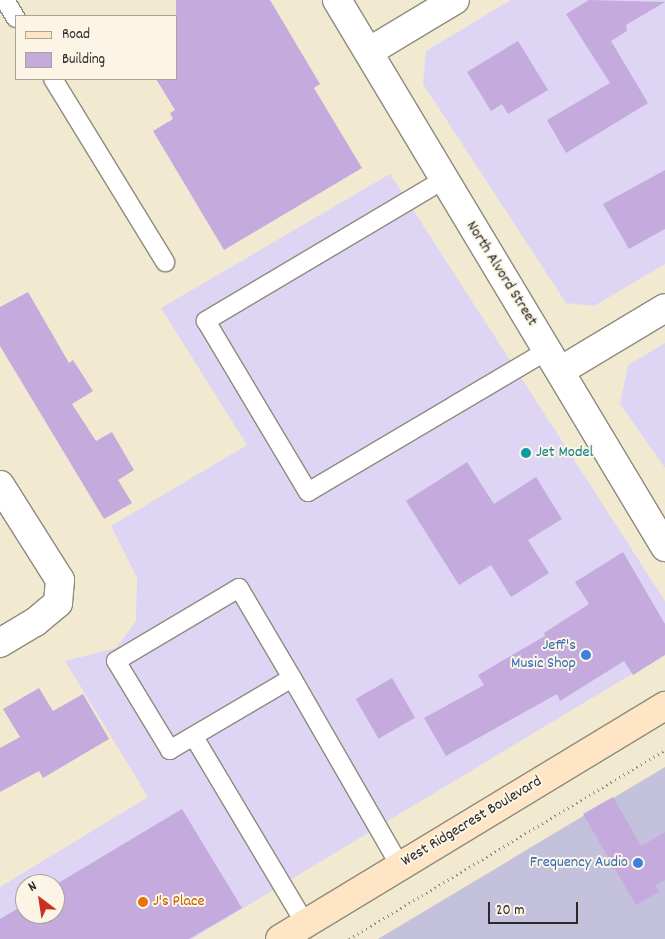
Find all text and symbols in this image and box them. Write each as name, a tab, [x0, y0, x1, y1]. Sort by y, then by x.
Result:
legend	[15, 15, 178, 80]
text: Road	[62, 24, 90, 46]
text: Building	[62, 49, 105, 71]
street label: North Alvord Street	[461, 218, 541, 330]
place label: Jet Model	[536, 443, 593, 463]
marker: Jet Model	[520, 447, 532, 459]
place label: Jeff's Music Shop	[511, 636, 576, 674]
marker: Jeff's Music Shop	[580, 649, 592, 661]
street label: West Ridgecrest Boulevard	[398, 772, 546, 872]
place label: Frequency Audio	[530, 853, 628, 873]
marker: Frequency Audio	[632, 857, 644, 869]
north arrow	[15, 874, 65, 924]
text: N	[25, 877, 41, 897]
place label: J's Place	[153, 892, 204, 912]
scale bar	[490, 892, 580, 924]
marker: J's Place	[137, 896, 149, 908]
text: 20 m	[496, 900, 524, 922]

